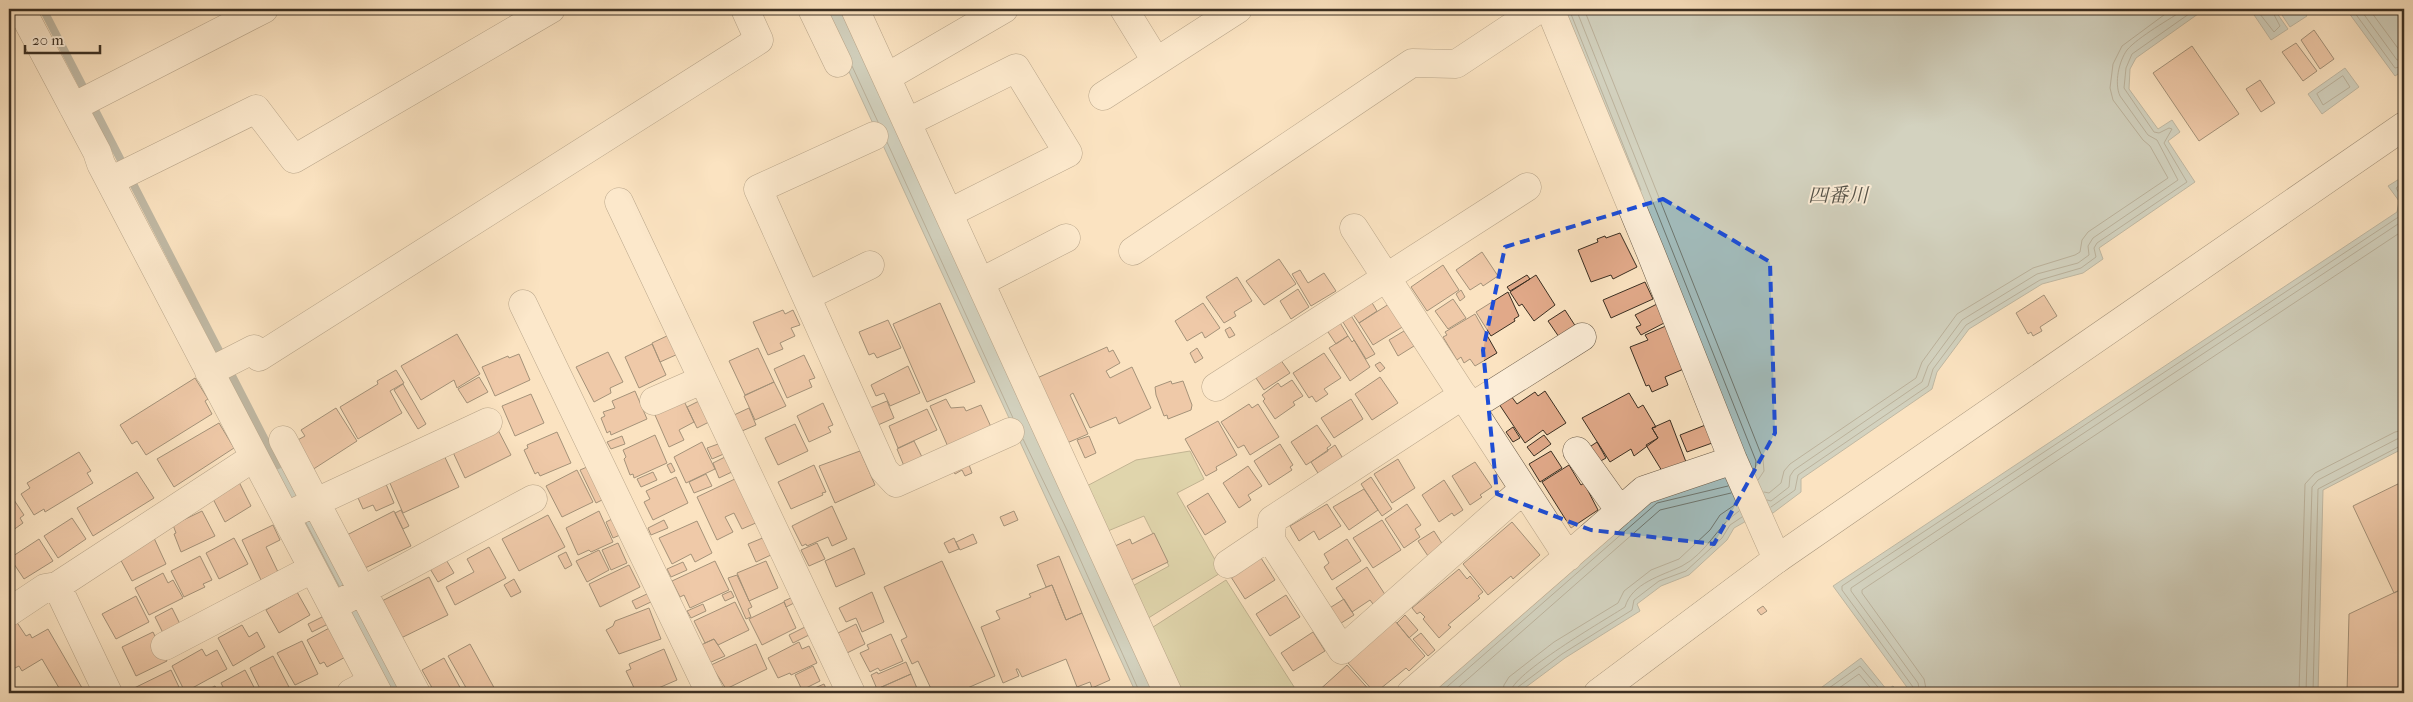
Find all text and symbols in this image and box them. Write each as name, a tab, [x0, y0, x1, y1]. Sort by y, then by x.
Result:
scale bar	[25, 22, 100, 54]
text: 20 m	[32, 31, 64, 49]
water label: 四番川	[1808, 184, 1870, 207]

